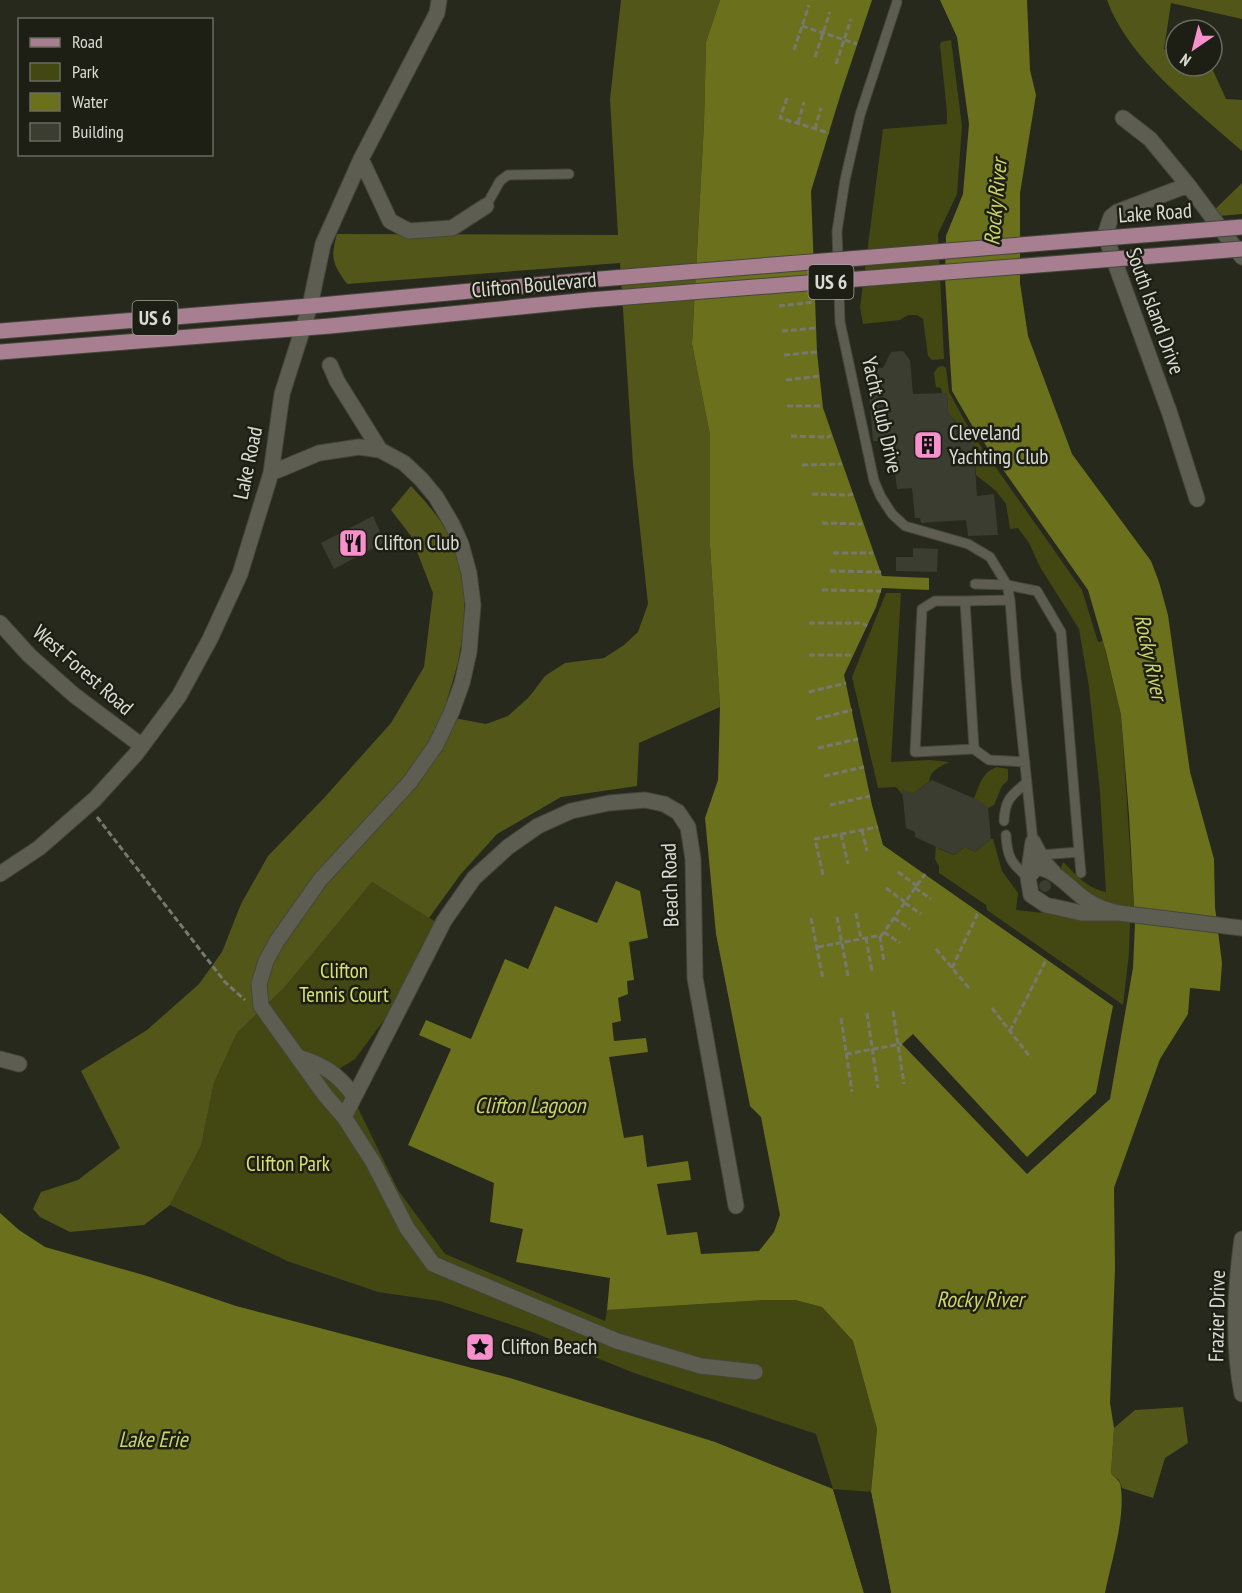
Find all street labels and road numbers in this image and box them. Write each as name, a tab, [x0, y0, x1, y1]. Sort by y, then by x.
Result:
street label: Lake Road	[1117, 196, 1193, 229]
street label: South Island Drive	[1120, 244, 1191, 378]
road number: US 6	[808, 265, 854, 299]
street label: Clifton Boulevard	[470, 266, 598, 303]
road number: US 6	[132, 301, 178, 335]
street label: Yacht Club Drive	[856, 354, 909, 476]
street label: Lake Road	[227, 424, 268, 502]
street label: West Forest Road	[27, 619, 139, 721]
street label: Beach Road	[655, 843, 684, 927]
street label: Frazier Drive	[1202, 1270, 1231, 1362]

